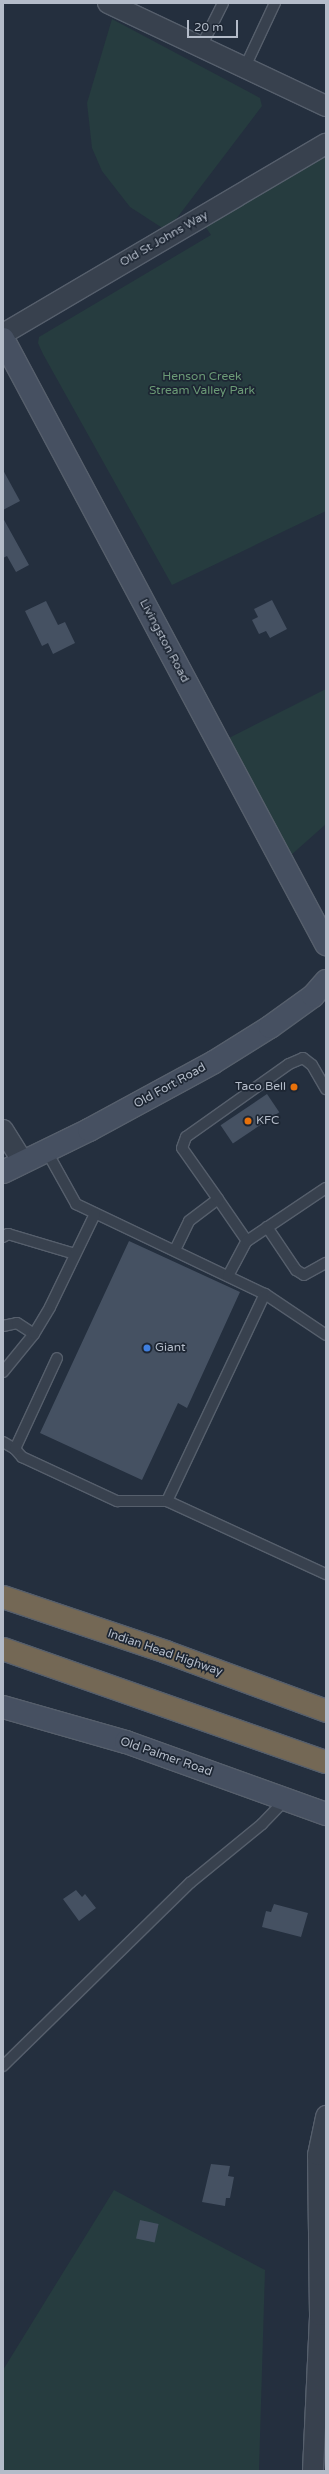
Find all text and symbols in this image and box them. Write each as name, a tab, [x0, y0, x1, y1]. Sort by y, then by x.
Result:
scale bar	[189, 12, 240, 38]
text: 20 m	[194, 20, 223, 34]
street label: Old St Johns Way	[117, 208, 211, 270]
park label: Henson Creek Stream Valley Park	[149, 370, 255, 398]
street label: Livingston Road	[136, 597, 192, 685]
street label: Old Fort Road	[132, 1060, 208, 1112]
place label: Taco Bell	[235, 1080, 286, 1094]
marker: Taco Bell	[289, 1082, 299, 1092]
place label: KFC	[256, 1114, 279, 1128]
marker: KFC	[243, 1116, 253, 1126]
place label: Giant	[155, 1341, 186, 1355]
marker: Giant	[142, 1343, 152, 1353]
street label: Indian Head Highway	[106, 1627, 224, 1679]
street label: Old Palmer Road	[118, 1734, 214, 1780]

